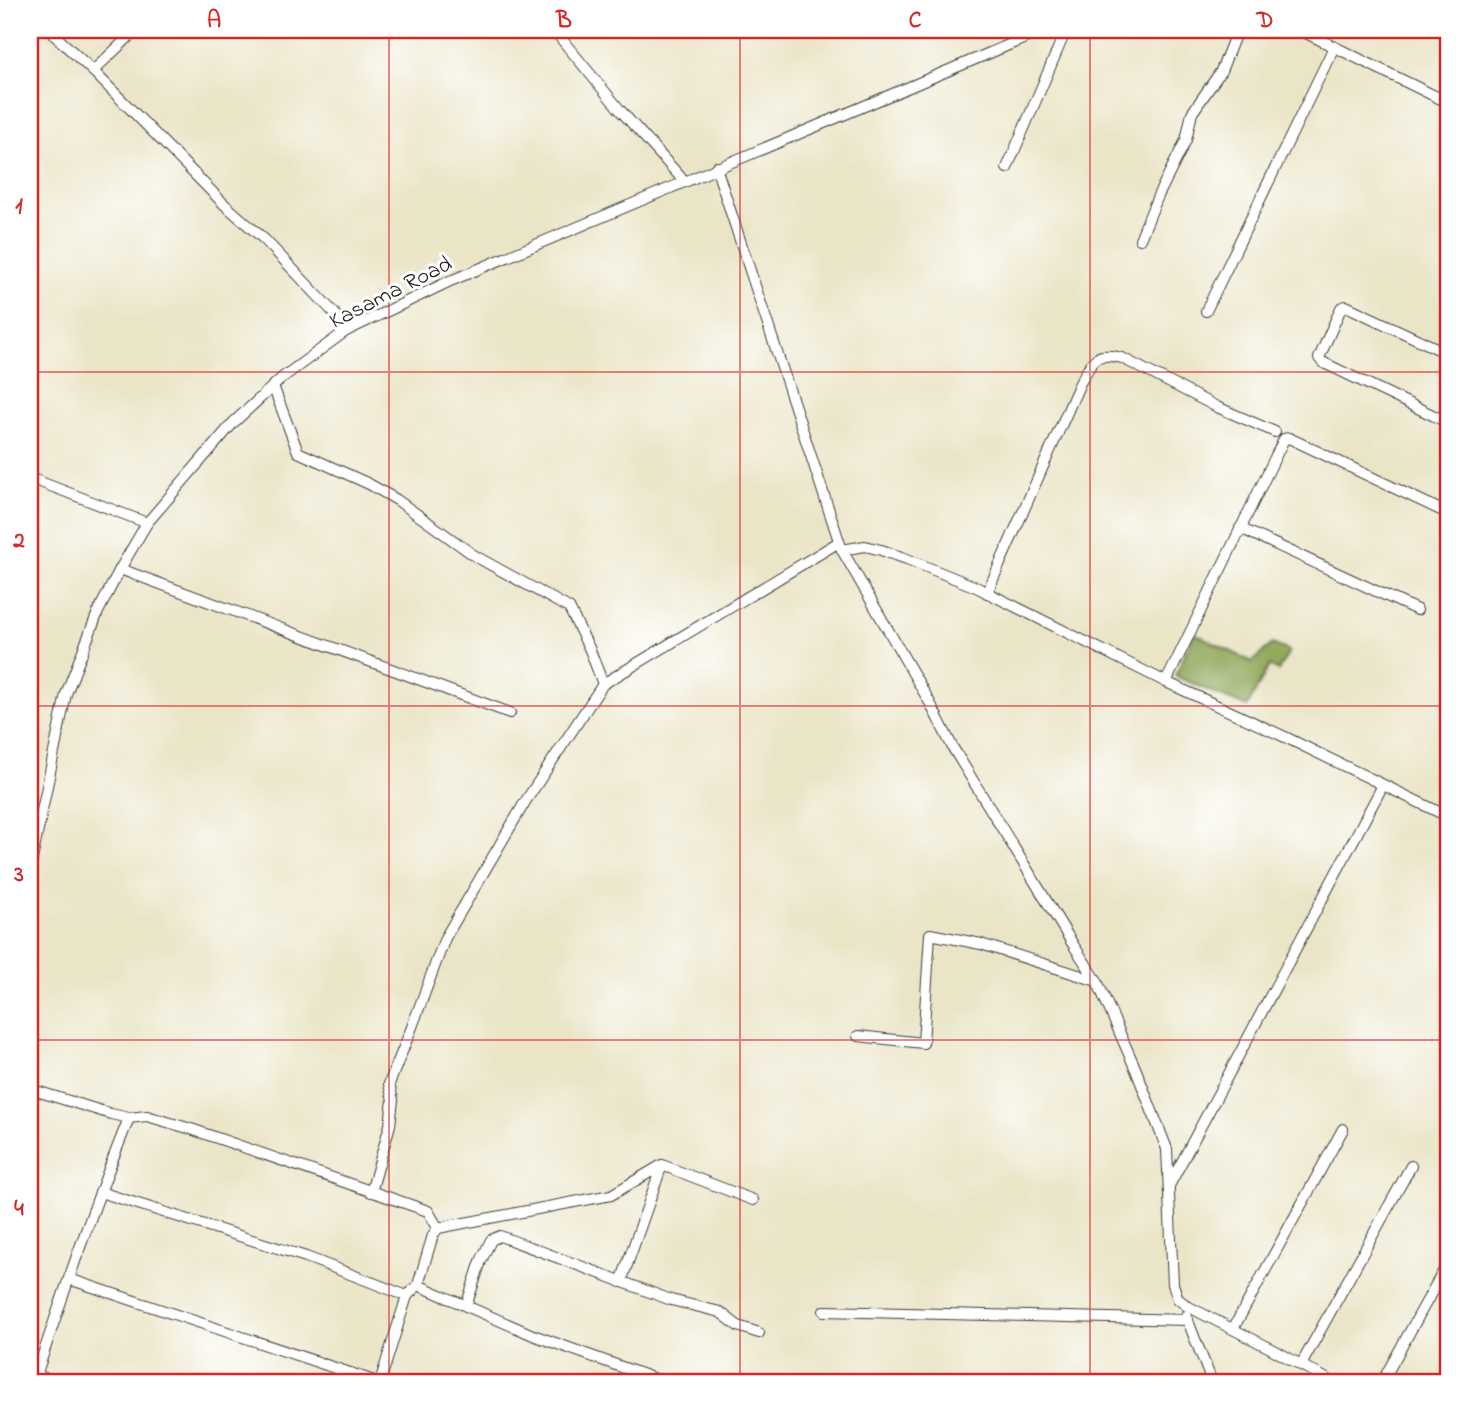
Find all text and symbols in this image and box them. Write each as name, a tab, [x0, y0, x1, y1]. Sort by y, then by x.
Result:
text: A	[207, 5, 221, 38]
text: B	[555, 5, 572, 38]
text: C	[909, 5, 922, 38]
text: D	[1256, 5, 1273, 38]
text: 1	[15, 191, 23, 224]
street label: Kasama Road	[324, 248, 458, 338]
text: 2	[12, 525, 25, 558]
text: 3	[13, 859, 24, 892]
text: 4	[14, 1193, 24, 1226]

